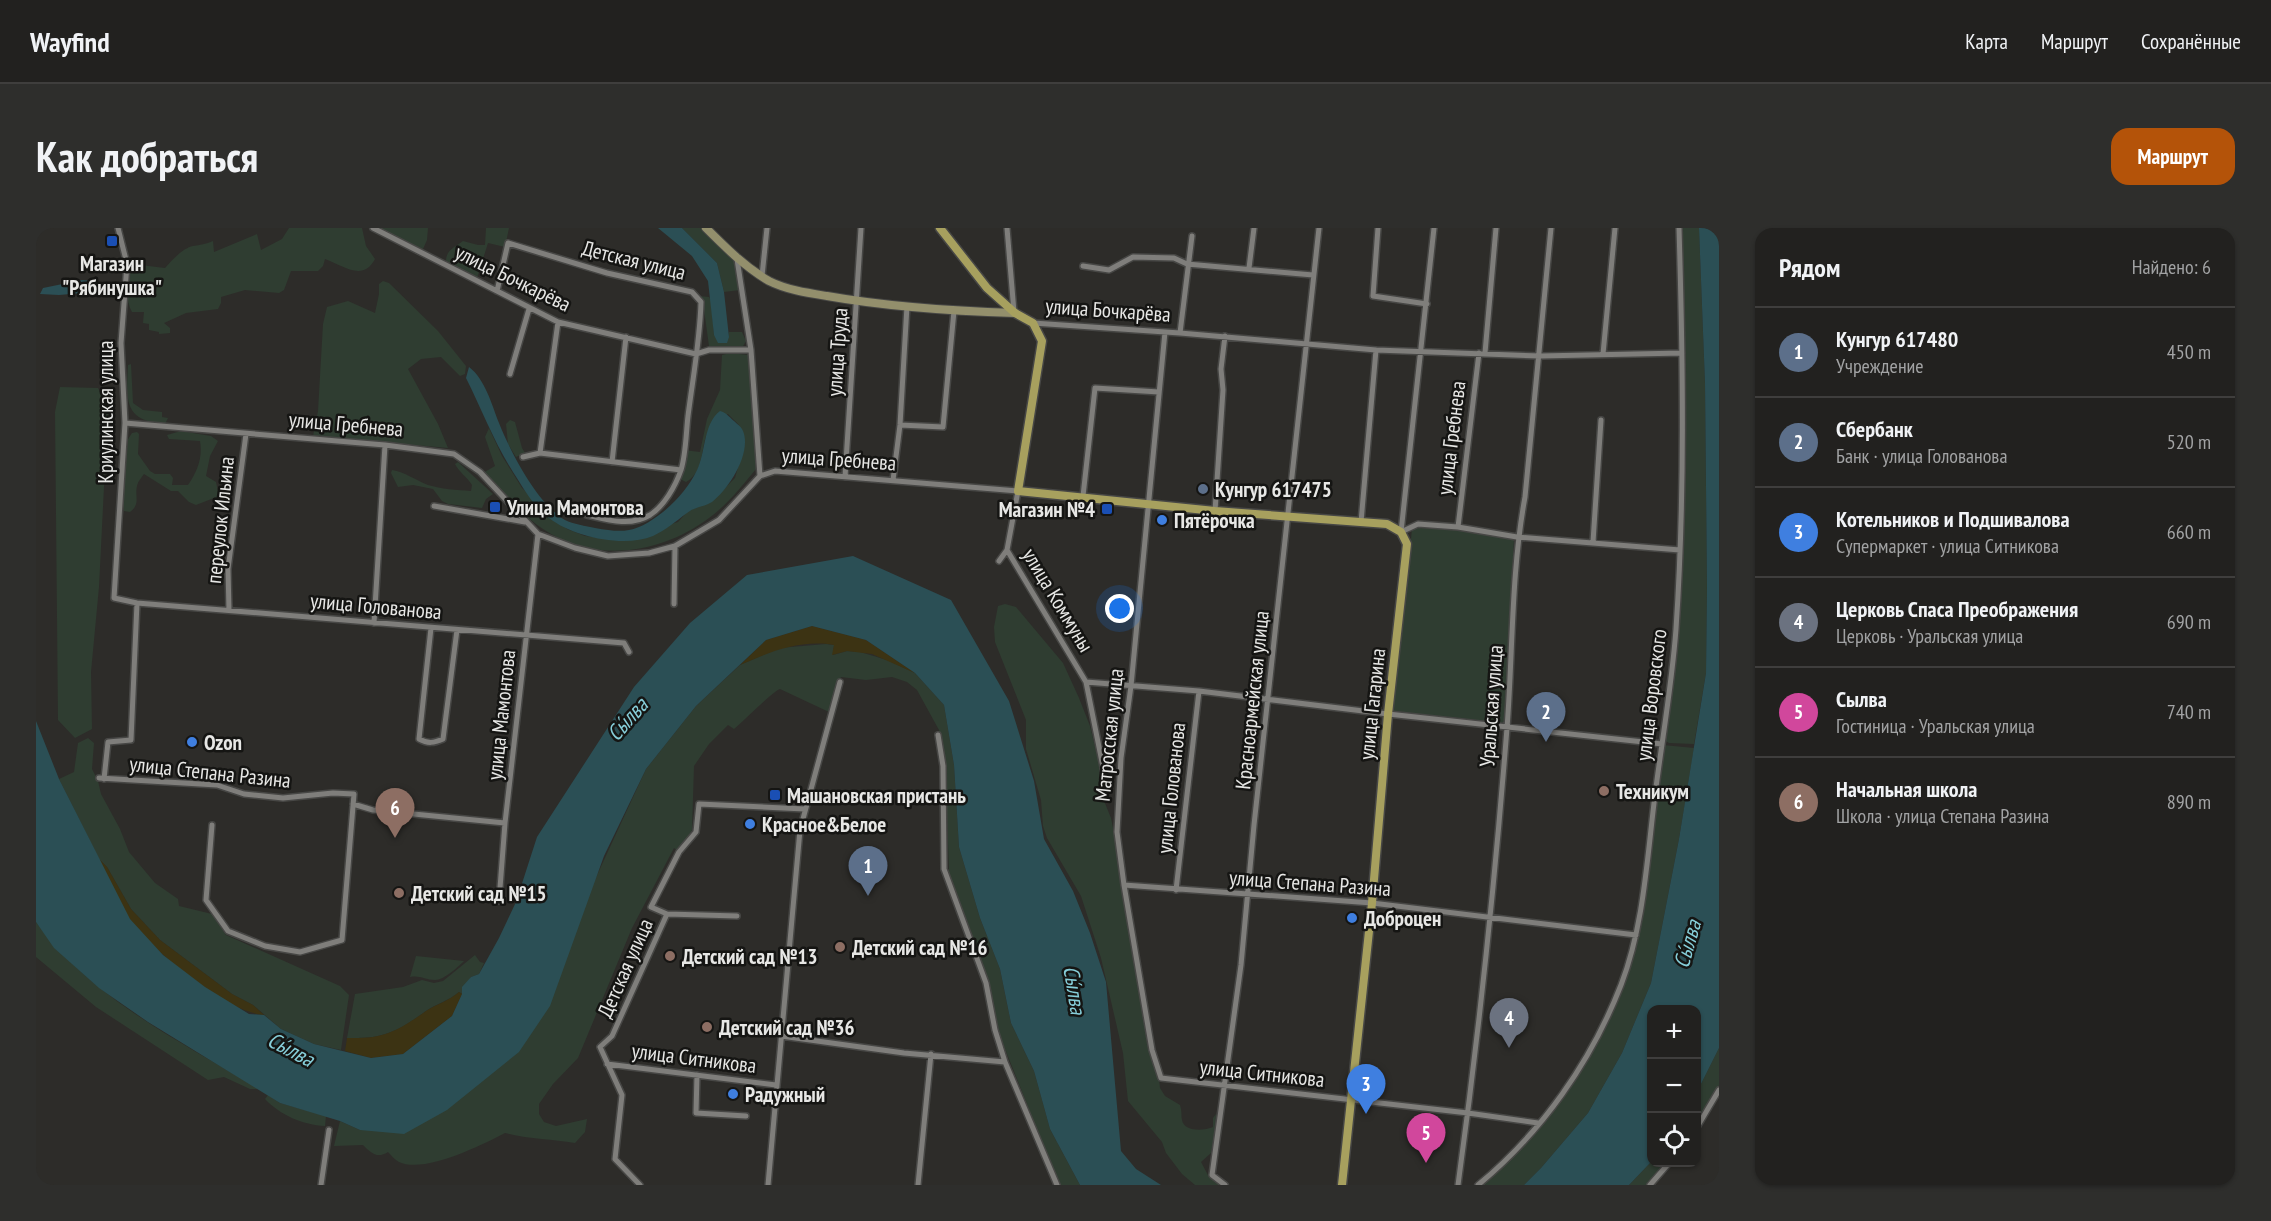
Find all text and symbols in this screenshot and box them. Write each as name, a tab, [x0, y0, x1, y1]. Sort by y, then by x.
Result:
text: Wayfind	[30, 23, 110, 60]
text: Карта	[1965, 28, 2008, 55]
text: Маршрут	[2041, 28, 2108, 55]
text: Сохранённые	[2141, 28, 2241, 55]
button: Маршрут	[2111, 128, 2235, 185]
text: Как добраться	[36, 129, 258, 184]
marker: Магазин "Рябинушка"	[105, 234, 119, 248]
street label: Детская улица	[579, 234, 689, 286]
street label: улица Бочкарёва	[451, 238, 575, 318]
place label: Магазин "Рябинушка"	[62, 250, 162, 301]
text: Рядом	[1779, 251, 1840, 284]
text: Найдено: 6	[2132, 254, 2211, 280]
street label: улица Бочкарёва	[1044, 292, 1172, 328]
street label: улица Труда	[820, 307, 854, 397]
text: Кунгур 617480	[1836, 325, 1958, 353]
text: 1	[1794, 339, 1803, 365]
text: 450 m	[2167, 339, 2211, 365]
street label: Криулинская улица	[92, 341, 119, 483]
text: Учреждение	[1836, 353, 1924, 379]
street label: улица Гребнева	[1431, 379, 1471, 497]
street label: улица Гребнева	[288, 406, 404, 442]
text: Сбербанк	[1836, 415, 1913, 443]
text: 2	[1794, 429, 1803, 455]
text: 520 m	[2167, 429, 2211, 455]
street label: улица Гребнева	[781, 442, 897, 476]
text: Банк · улица Голованова	[1836, 443, 2007, 469]
street label: переулок Ильина	[200, 455, 240, 585]
place label: Кунгур 617475	[1215, 476, 1332, 503]
marker: Кунгур 617475	[1196, 482, 1210, 496]
place label: Улица Мамонтова	[506, 494, 644, 521]
place label: Магазин №4	[999, 496, 1095, 523]
marker: Улица Мамонтова	[488, 500, 502, 514]
marker: Магазин №4	[1100, 502, 1114, 516]
text: Котельников и Подшивалова	[1836, 505, 2070, 533]
place label: Пятёрочка	[1174, 507, 1255, 534]
marker: Пятёрочка	[1155, 513, 1169, 527]
text: 3	[1794, 519, 1803, 545]
text: 660 m	[2167, 519, 2211, 545]
text: Супермаркет · улица Ситникова	[1836, 533, 2059, 559]
street label: улица Коммуны	[1017, 543, 1099, 657]
street label: улица Голованова	[309, 587, 443, 625]
your location	[1105, 594, 1134, 623]
text: Церковь Спаса Преображения	[1836, 595, 2078, 623]
street label: Красноармейская улица	[1229, 609, 1275, 791]
text: 4	[1794, 609, 1803, 635]
text: 690 m	[2167, 609, 2211, 635]
text: Церковь · Уральская улица	[1836, 623, 2023, 649]
street label: улица Воровского	[1630, 627, 1672, 763]
street label: Уральская улица	[1473, 644, 1509, 768]
street label: улица Гагарина	[1353, 647, 1391, 761]
street label: улица Мамонтова	[481, 649, 521, 781]
street label: Матросская улица	[1089, 667, 1129, 803]
text: Сылва	[1836, 685, 1887, 713]
water label: Сы́лва	[600, 691, 654, 746]
pin: 2	[1526, 692, 1566, 742]
text: 5	[1794, 699, 1803, 725]
text: 740 m	[2167, 699, 2211, 725]
text: Гостиница · Уральская улица	[1836, 713, 2035, 739]
street label: улица Голованова	[1151, 721, 1191, 855]
place label: Ozon	[204, 729, 242, 756]
marker: Ozon	[185, 735, 199, 749]
street label: улица Степана Разина	[128, 750, 292, 794]
text: Начальная школа	[1836, 775, 1977, 803]
place label: Техникум	[1616, 778, 1689, 805]
place label: Машановская пристань	[787, 782, 966, 809]
marker: Техникум	[1597, 784, 1611, 798]
pin: 6	[376, 788, 414, 838]
marker: Машановская пристань	[768, 788, 782, 802]
text: 6	[1794, 789, 1803, 815]
text: 890 m	[2167, 789, 2211, 815]
text: Школа · улица Степана Разина	[1836, 803, 2049, 829]
place label: Красное&Белое	[762, 811, 886, 838]
marker: Красное&Белое	[743, 817, 757, 831]
pin: 1	[848, 846, 888, 896]
street label: улица Степана Разина	[1228, 864, 1392, 902]
place label: Детский сад №15	[411, 880, 547, 907]
marker: Детский сад №15	[392, 886, 406, 900]
place label: Доброцен	[1364, 905, 1441, 932]
marker: Доброцен	[1345, 911, 1359, 925]
street label: Детская улица	[591, 914, 659, 1022]
water label: Сы́лва	[1667, 916, 1707, 971]
place label: Детский сад №16	[852, 934, 988, 961]
marker: Детский сад №16	[833, 940, 847, 954]
place label: Детский сад №13	[682, 943, 818, 970]
marker: Детский сад №13	[663, 949, 677, 963]
water label: Сы́лва	[1057, 964, 1093, 1017]
pin: 4	[1490, 998, 1528, 1048]
map controls	[1647, 1005, 1701, 1167]
button: +	[1647, 1005, 1701, 1059]
place label: Детский сад №36	[719, 1014, 855, 1041]
marker: Детский сад №36	[700, 1020, 714, 1034]
water label: Сы́лва	[263, 1025, 320, 1073]
street label: улица Ситникова	[630, 1037, 758, 1079]
street label: улица Ситникова	[1198, 1053, 1326, 1093]
button: −	[1647, 1059, 1701, 1113]
pin: 3	[1346, 1064, 1386, 1114]
place label: Радужный	[745, 1081, 825, 1108]
marker: Радужный	[726, 1087, 740, 1101]
button: locate	[1647, 1113, 1701, 1167]
pin: 5	[1406, 1114, 1446, 1163]

